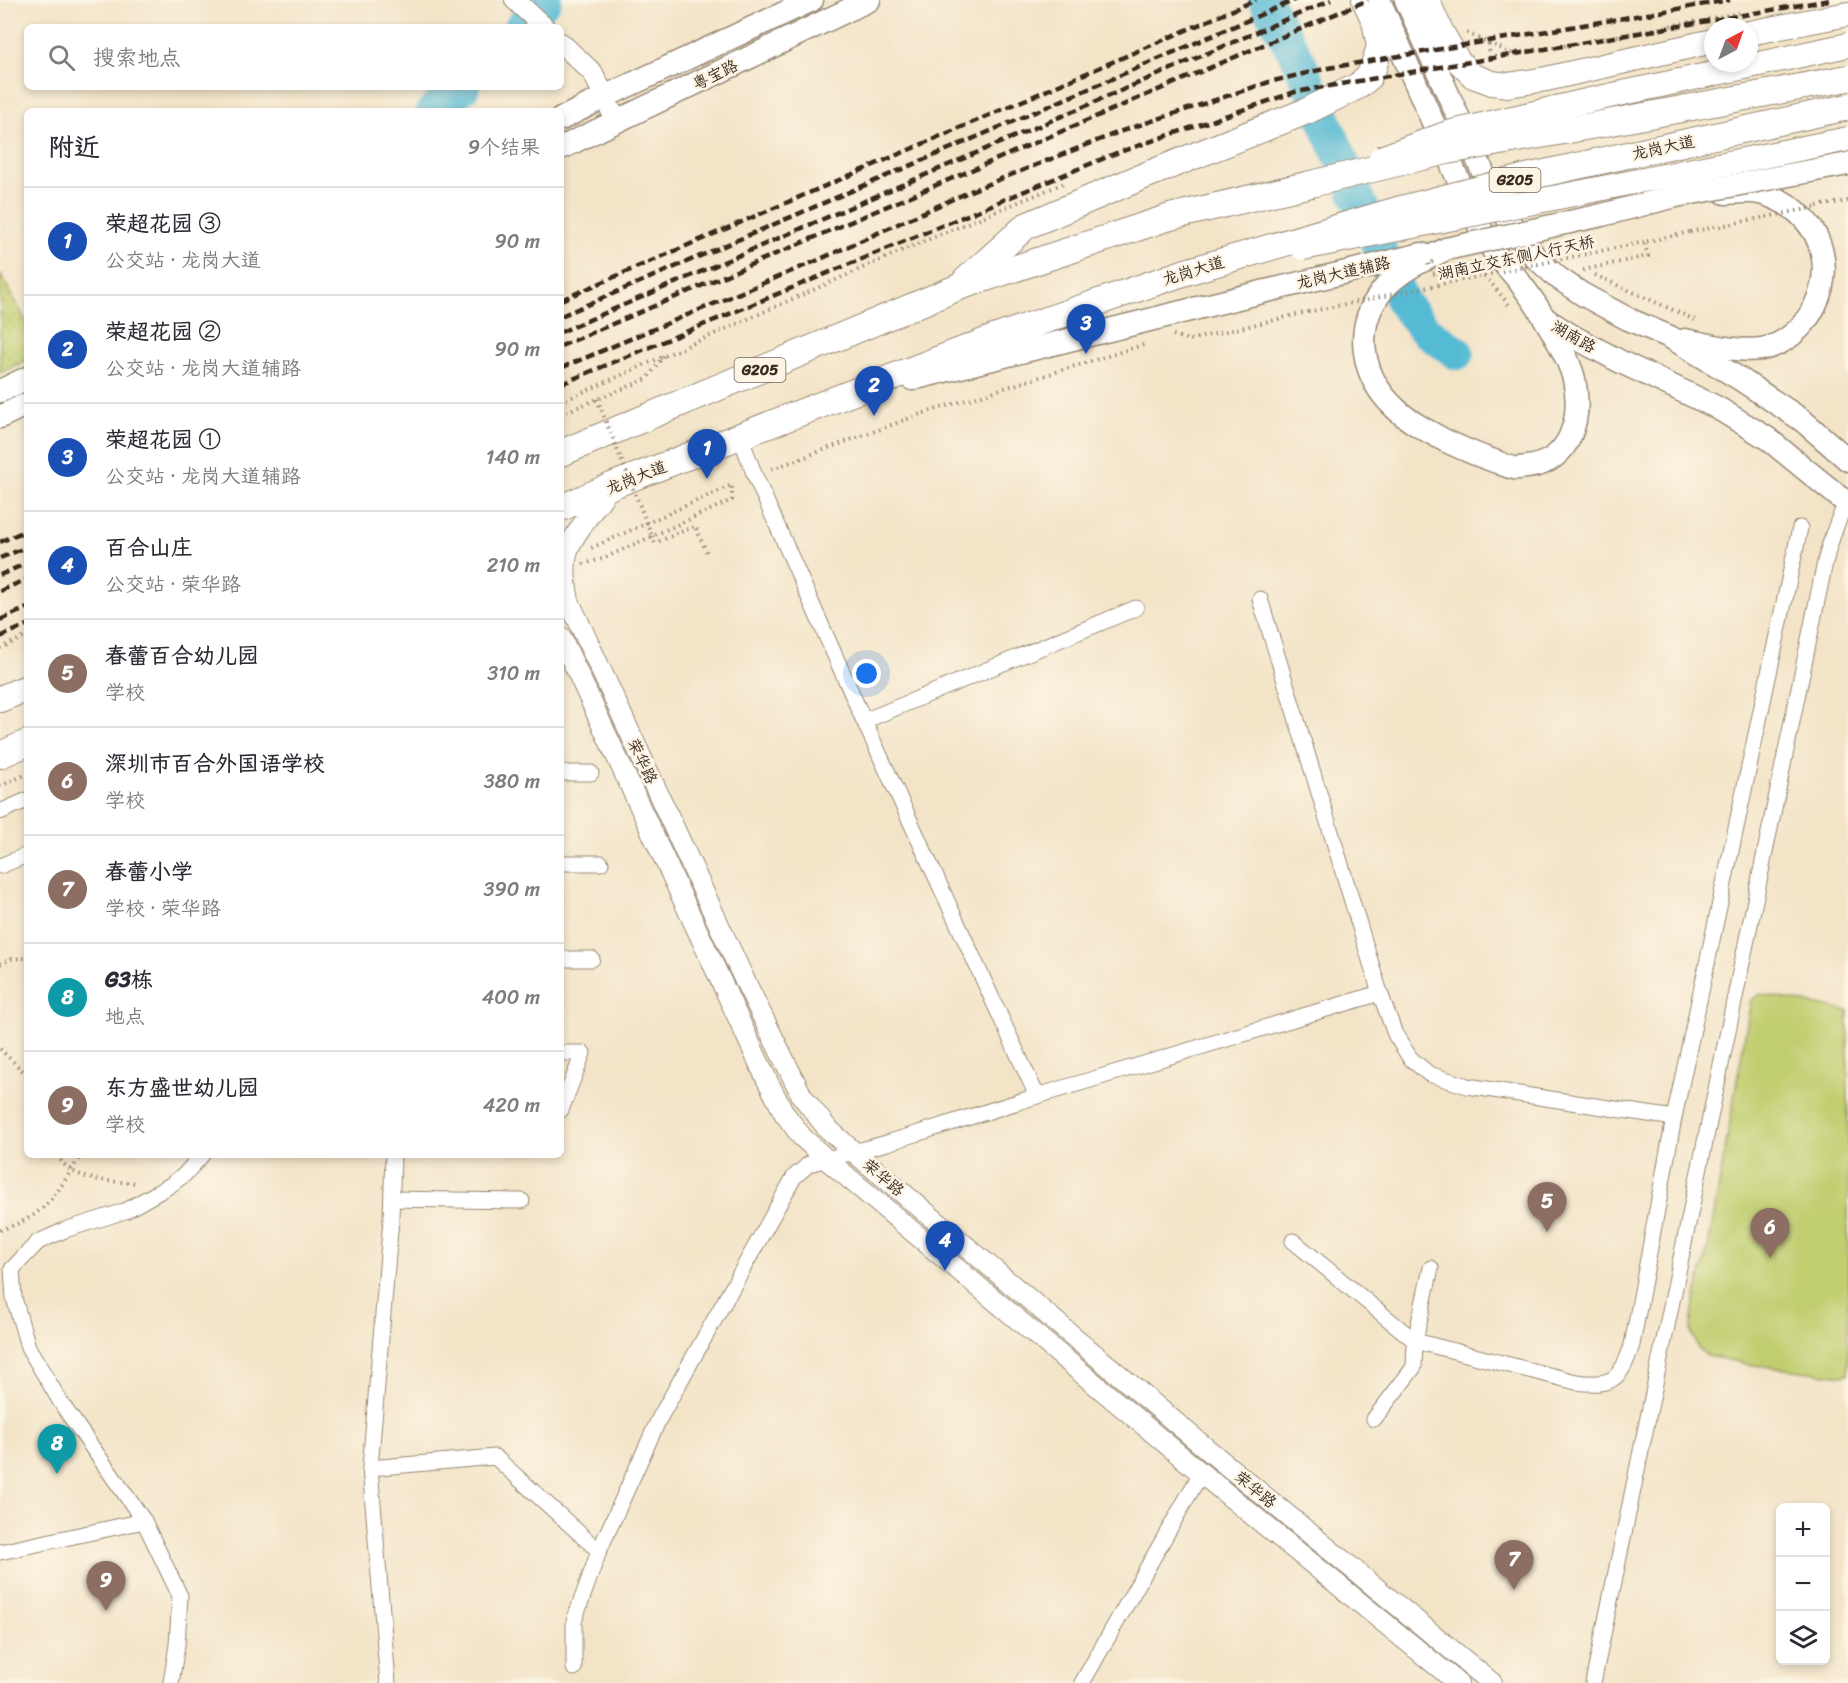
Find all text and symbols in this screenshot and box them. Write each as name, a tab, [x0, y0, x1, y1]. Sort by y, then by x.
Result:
north arrow	[1704, 18, 1758, 72]
search box	[24, 24, 564, 90]
text: 搜索地点	[93, 38, 181, 77]
icon: search	[45, 41, 78, 74]
street label: 粤宝路	[687, 51, 743, 98]
text: 附近	[48, 124, 100, 170]
street label: 龙岗大道	[1629, 127, 1697, 168]
text: 9个结果	[468, 130, 540, 165]
road number: G205	[1490, 168, 1540, 192]
text: 荣超花园 ③	[105, 204, 221, 243]
text: 1	[63, 224, 72, 259]
text: 90 m	[495, 224, 540, 259]
street label: 湖南立交东侧人行天桥	[1435, 227, 1597, 288]
text: 公交站 · 龙岗大道	[105, 243, 261, 278]
street label: 龙岗大道	[1158, 247, 1228, 294]
street label: 龙岗大道辅路	[1293, 248, 1393, 297]
pin: 3	[1066, 304, 1106, 354]
text: 荣超花园 ②	[105, 312, 221, 351]
street label: 湖南路	[1546, 312, 1602, 361]
text: 2	[62, 332, 73, 367]
text: 90 m	[495, 332, 540, 367]
text: 公交站 · 龙岗大道辅路	[105, 351, 301, 386]
road number: G205	[734, 358, 786, 382]
pin: 2	[854, 366, 894, 416]
text: 荣超花园 ①	[105, 420, 221, 459]
pin: 1	[688, 430, 726, 479]
text: 3	[62, 440, 73, 475]
text: 140 m	[486, 440, 540, 475]
street label: 龙岗大道	[601, 452, 671, 503]
text: 公交站 · 龙岗大道辅路	[105, 459, 301, 494]
text: 百合山庄	[105, 528, 193, 567]
text: 4	[61, 548, 74, 583]
text: 210 m	[487, 548, 540, 583]
text: 公交站 · 荣华路	[105, 567, 241, 602]
text: 春蕾百合幼儿园	[105, 636, 259, 675]
text: 5	[61, 656, 74, 691]
text: 310 m	[487, 656, 540, 691]
your location	[852, 659, 881, 688]
text: 学校	[105, 675, 145, 710]
street label: 荣华路	[619, 733, 666, 789]
text: 深圳市百合外国语学校	[105, 744, 325, 783]
text: 6	[62, 764, 73, 799]
text: 380 m	[484, 764, 540, 799]
text: 学校	[105, 783, 145, 818]
text: 春蕾小学	[105, 852, 193, 891]
text: 7	[62, 872, 73, 907]
text: 390 m	[484, 872, 540, 907]
text: 学校 · 荣华路	[105, 891, 221, 926]
text: G3栋	[105, 960, 153, 999]
text: 8	[61, 980, 74, 1015]
text: 400 m	[482, 980, 540, 1015]
text: 地点	[105, 999, 145, 1034]
text: 东方盛世幼儿园	[105, 1068, 259, 1107]
text: 9	[61, 1088, 74, 1123]
text: 420 m	[483, 1088, 540, 1123]
text: 学校	[105, 1107, 145, 1142]
street label: 荣华路	[856, 1151, 911, 1204]
pin: 5	[1528, 1182, 1566, 1232]
pin: 6	[1750, 1208, 1790, 1258]
pin: 4	[926, 1222, 964, 1271]
pin: 8	[38, 1424, 76, 1474]
street label: 荣华路	[1228, 1463, 1283, 1516]
map controls	[1776, 1503, 1830, 1665]
button: +	[1776, 1503, 1830, 1557]
pin: 7	[1494, 1540, 1534, 1590]
button: −	[1776, 1557, 1830, 1611]
pin: 9	[86, 1562, 126, 1611]
button: layers	[1776, 1611, 1830, 1665]

